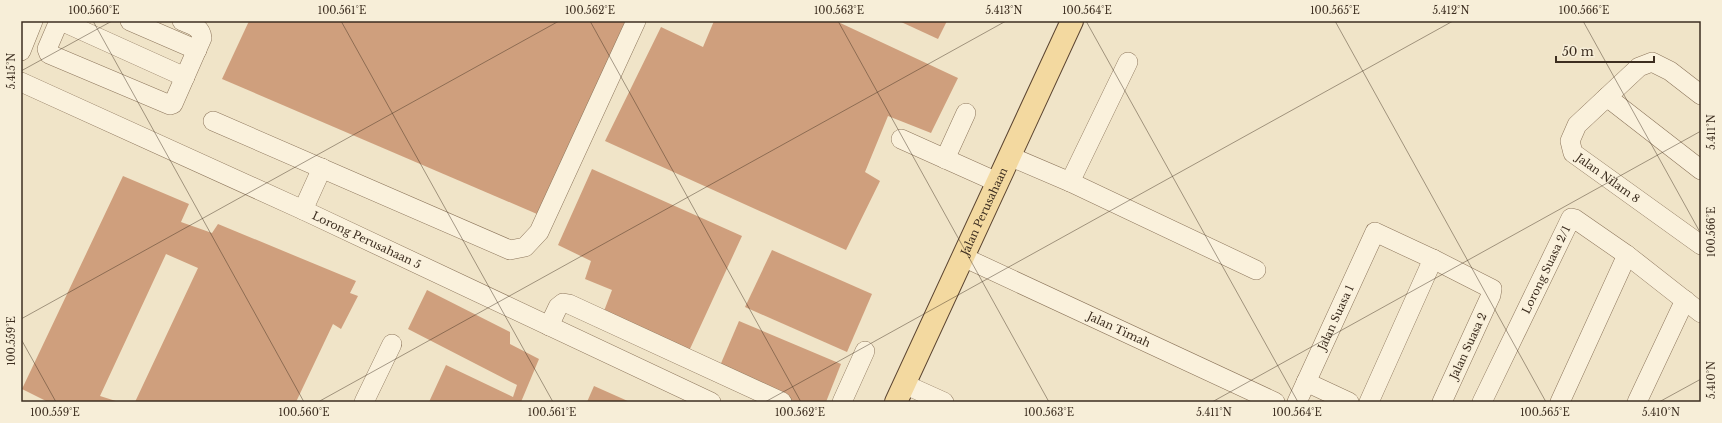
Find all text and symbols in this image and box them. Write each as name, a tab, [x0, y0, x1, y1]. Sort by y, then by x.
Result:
text: 100.560°E	[68, 4, 120, 17]
text: 100.561°E	[318, 4, 366, 17]
text: 100.562°E	[565, 4, 615, 17]
text: 100.563°E	[814, 4, 864, 17]
text: 5.413°N	[985, 4, 1023, 17]
text: 100.564°E	[1062, 4, 1112, 17]
text: 100.565°E	[1310, 4, 1360, 17]
text: 5.412°N	[1432, 4, 1470, 17]
text: 100.566°E	[1559, 4, 1609, 17]
scale bar	[1556, 38, 1654, 64]
text: 50 m	[1562, 44, 1594, 59]
text: 5.415°N	[5, 53, 18, 89]
text: 5.411°N	[1705, 114, 1718, 150]
street label: Jalan Nilam 8	[1572, 149, 1643, 206]
street label: Jalan Perusahaan	[957, 165, 1011, 259]
text: 100.566°E	[1705, 207, 1718, 257]
street label: Lorong Perusahaan 5	[310, 208, 423, 272]
street label: Lorong Suasa 2/1	[1519, 223, 1573, 316]
street label: Jalan Suasa 1	[1314, 283, 1357, 354]
street label: Jalan Timah	[1083, 308, 1153, 350]
street label: Jalan Suasa 2	[1446, 310, 1490, 383]
text: 100.559°E	[5, 316, 18, 366]
text: 5.410°N	[1705, 361, 1718, 399]
text: 100.559°E	[30, 406, 80, 419]
text: 100.560°E	[278, 406, 330, 419]
text: 100.561°E	[528, 406, 576, 419]
text: 100.562°E	[775, 406, 825, 419]
text: 100.563°E	[1024, 406, 1074, 419]
text: 5.411°N	[1196, 406, 1232, 419]
text: 100.564°E	[1272, 406, 1322, 419]
text: 100.565°E	[1520, 406, 1570, 419]
text: 5.410°N	[1642, 406, 1680, 419]

